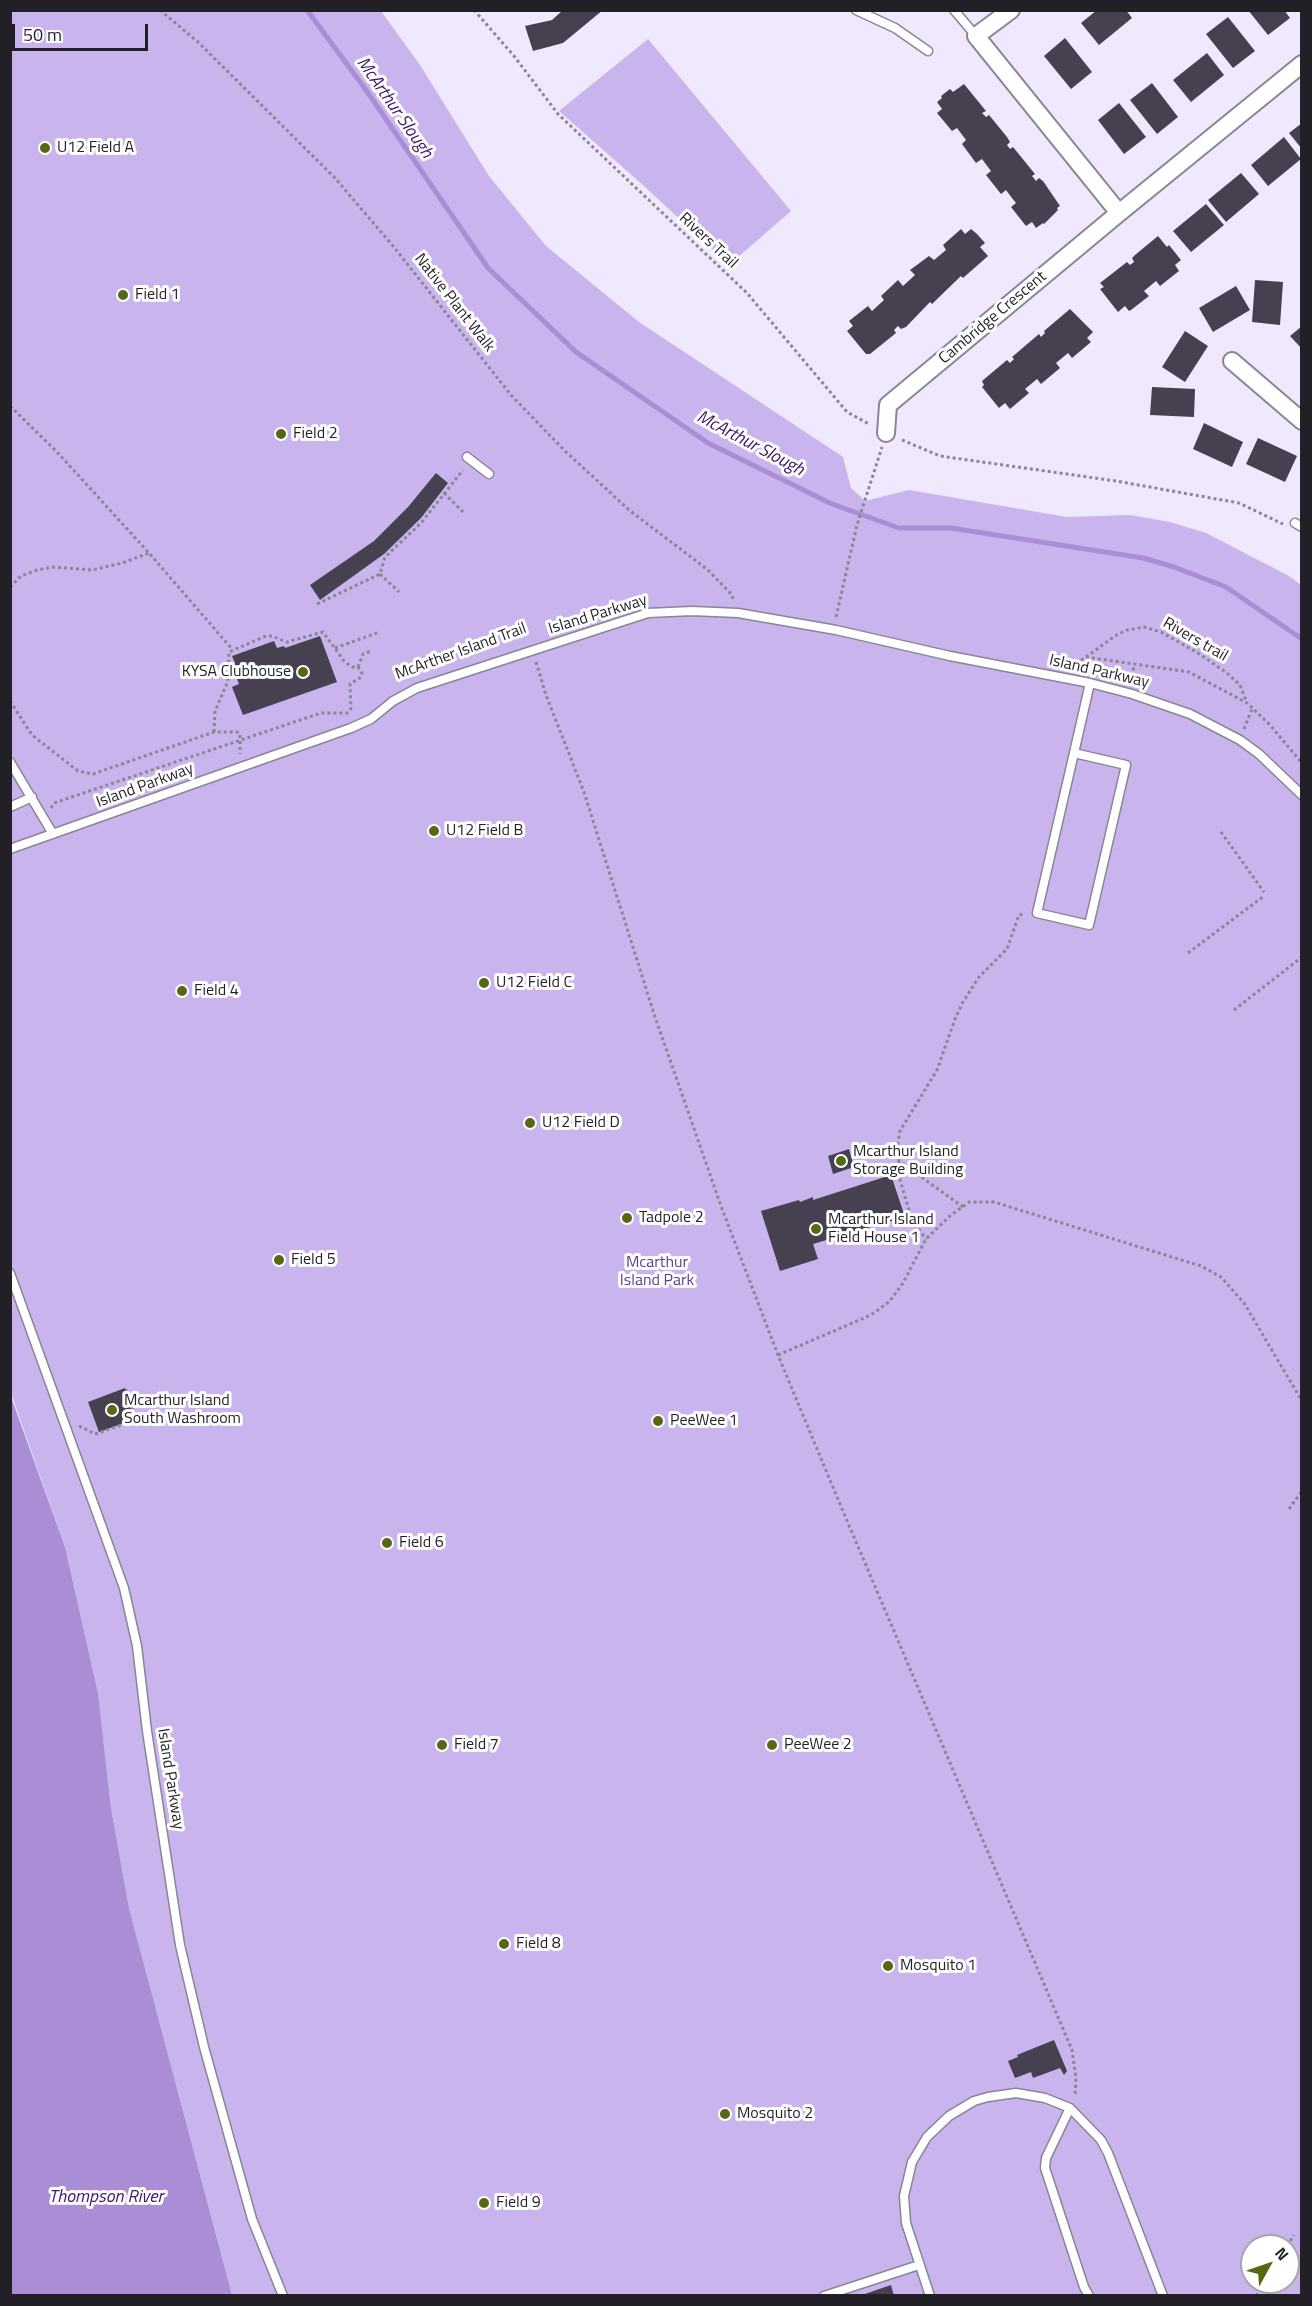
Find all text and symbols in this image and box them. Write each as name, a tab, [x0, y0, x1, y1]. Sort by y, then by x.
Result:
scale bar	[15, 12, 152, 50]
text: 50 m	[23, 21, 62, 48]
water label: McArthur Slough	[351, 53, 437, 163]
place label: U12 Field A	[57, 138, 134, 158]
marker: U12 Field A	[38, 141, 52, 155]
street label: Rivers Trail	[675, 209, 741, 273]
street label: Native Plant Walk	[410, 250, 498, 356]
street label: Cambridge Crescent	[935, 267, 1051, 369]
place label: Field 1	[135, 285, 180, 305]
marker: Field 1	[116, 288, 130, 302]
water label: McArthur Slough	[693, 407, 807, 481]
place label: Field 2	[293, 424, 338, 444]
marker: Field 2	[274, 427, 288, 441]
street label: Island Parkway	[546, 591, 650, 639]
street label: Rivers trail	[1159, 614, 1231, 666]
street label: McArther Island Trail	[393, 619, 529, 685]
street label: Island Parkway	[1047, 651, 1151, 693]
place label: KYSA Clubhouse	[182, 662, 291, 682]
marker: KYSA Clubhouse	[296, 665, 310, 679]
street label: Island Parkway	[94, 760, 196, 812]
place label: U12 Field B	[446, 821, 523, 841]
marker: U12 Field B	[427, 824, 441, 838]
place label: U12 Field C	[496, 973, 572, 993]
marker: U12 Field C	[477, 976, 491, 990]
place label: Field 4	[194, 981, 239, 1001]
marker: Field 4	[175, 984, 189, 998]
place label: U12 Field D	[542, 1113, 620, 1133]
marker: U12 Field D	[523, 1116, 537, 1130]
place label: Mcarthur Island Storage Building	[853, 1142, 963, 1180]
marker: Mcarthur Island Storage Building	[834, 1154, 848, 1168]
place label: Tadpole 2	[639, 1208, 704, 1228]
place label: Mcarthur Island Field House 1	[828, 1210, 934, 1248]
marker: Tadpole 2	[620, 1211, 634, 1225]
marker: Mcarthur Island Field House 1	[809, 1222, 823, 1236]
place label: Field 5	[291, 1250, 336, 1270]
marker: Field 5	[272, 1253, 286, 1267]
park label: Mcarthur Island Park	[620, 1253, 694, 1291]
place label: Mcarthur Island South Washroom	[124, 1391, 241, 1429]
marker: Mcarthur Island South Washroom	[105, 1403, 119, 1417]
place label: PeeWee 1	[670, 1411, 738, 1431]
marker: PeeWee 1	[651, 1414, 665, 1428]
place label: Field 6	[399, 1533, 444, 1553]
marker: Field 6	[380, 1536, 394, 1550]
street label: Island Parkway	[153, 1727, 187, 1831]
place label: Field 7	[454, 1735, 499, 1755]
place label: PeeWee 2	[784, 1735, 852, 1755]
marker: Field 7	[435, 1738, 449, 1752]
marker: PeeWee 2	[765, 1738, 779, 1752]
place label: Field 8	[516, 1934, 561, 1954]
marker: Field 8	[497, 1937, 511, 1951]
place label: Mosquito 1	[900, 1956, 976, 1976]
marker: Mosquito 1	[881, 1959, 895, 1973]
place label: Mosquito 2	[737, 2104, 813, 2124]
marker: Mosquito 2	[718, 2107, 732, 2121]
water label: Thompson River	[49, 2187, 163, 2209]
place label: Field 9	[496, 2193, 541, 2213]
marker: Field 9	[477, 2196, 491, 2210]
north arrow	[1240, 2234, 1300, 2294]
text: N	[1269, 2242, 1295, 2266]

